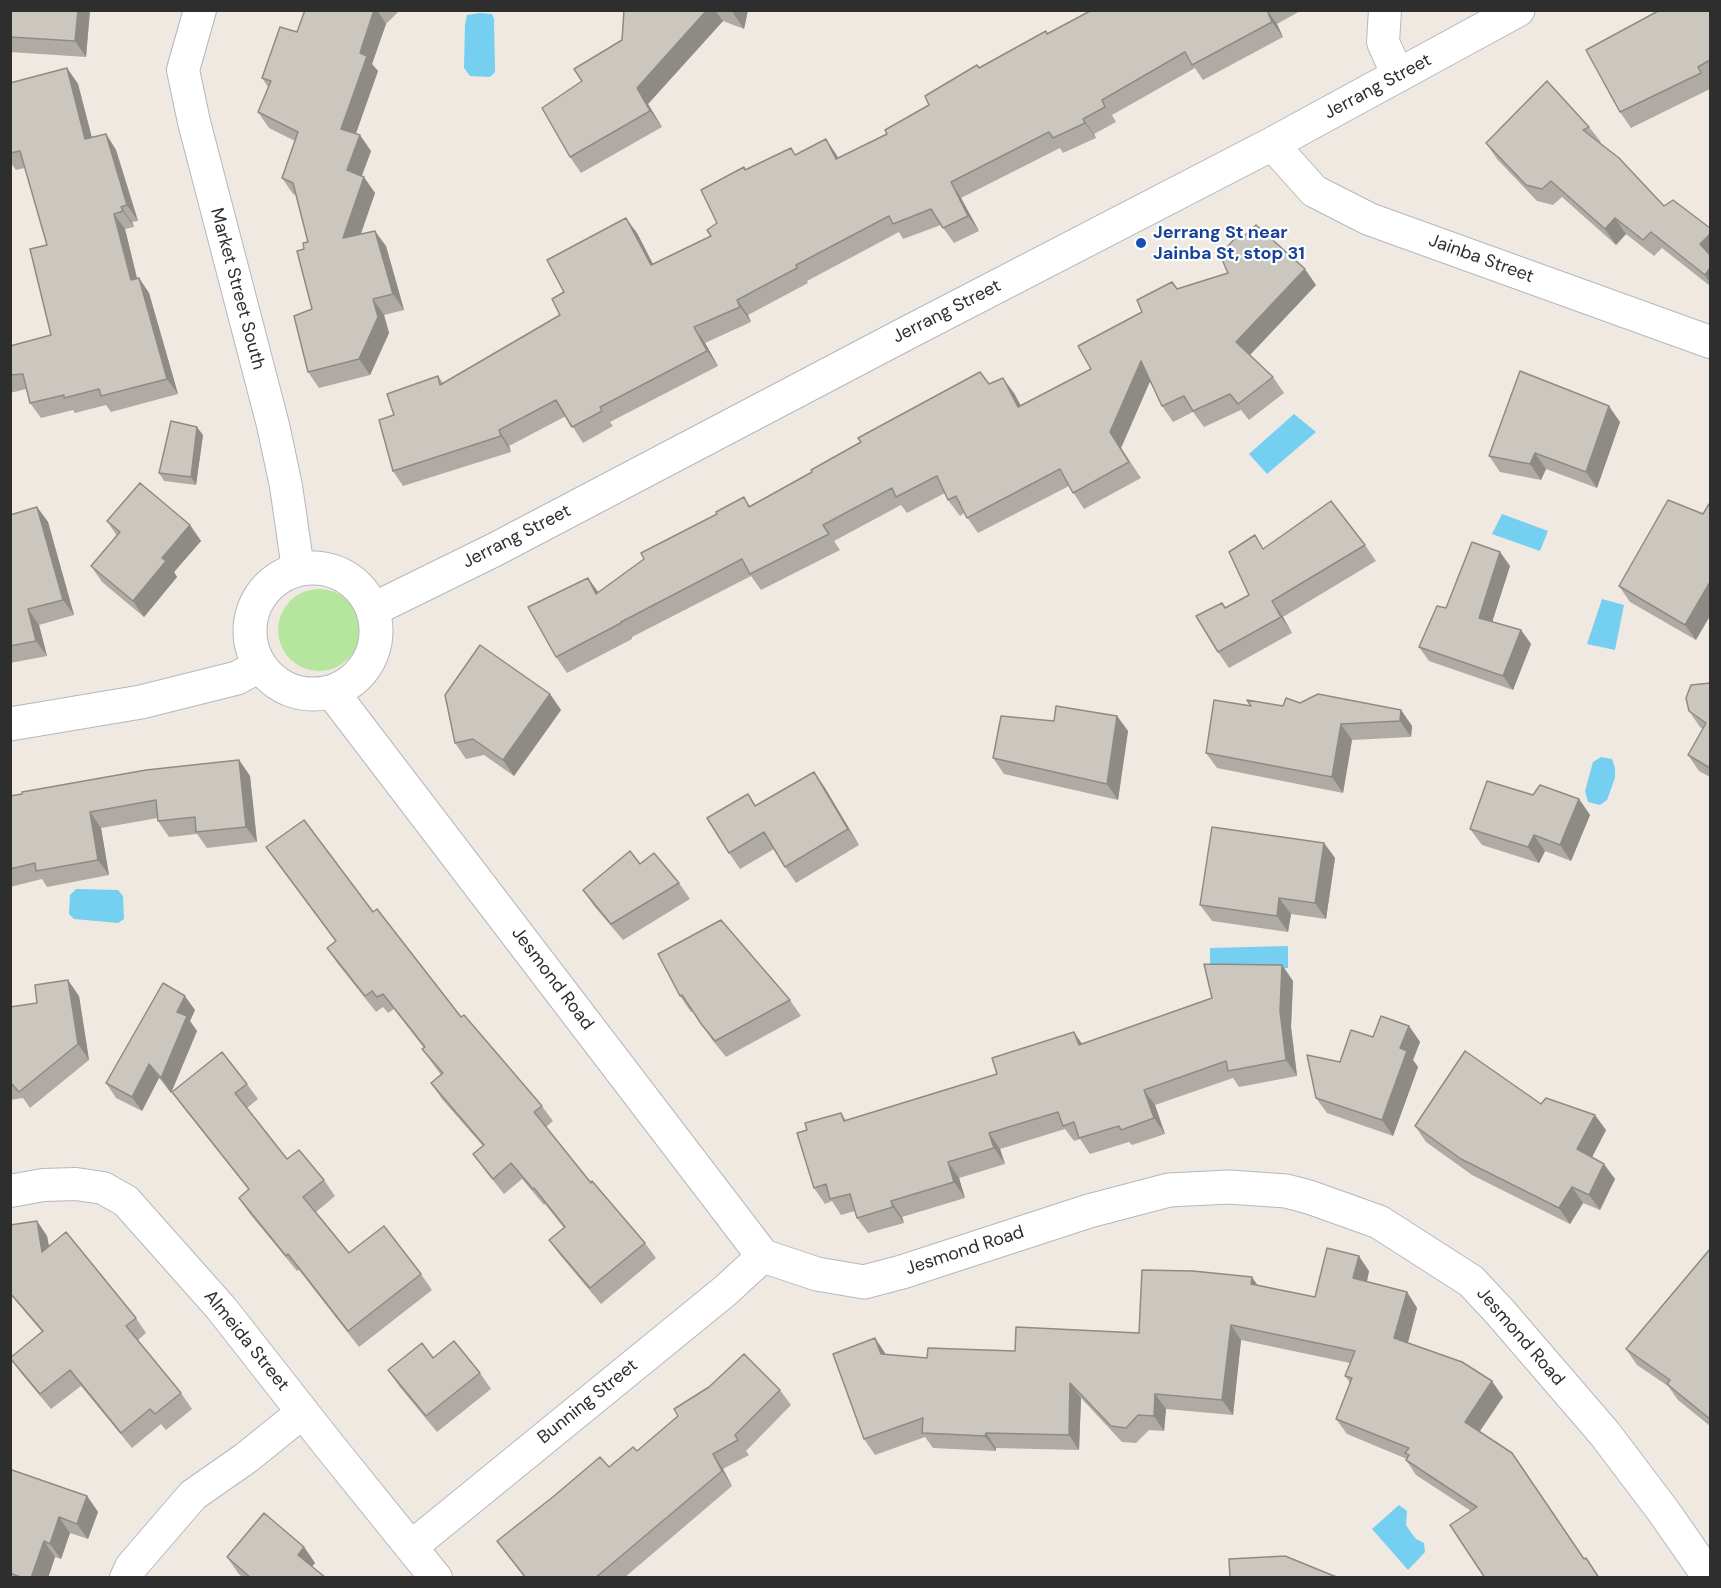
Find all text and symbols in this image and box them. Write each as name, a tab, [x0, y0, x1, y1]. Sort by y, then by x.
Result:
street label: Jerrang Street	[1321, 50, 1435, 124]
street label: Market Street South	[205, 206, 269, 372]
place label: Jerrang St near Jainba St, stop 31	[1153, 222, 1305, 264]
street label: Jainba Street	[1425, 230, 1537, 288]
marker: Jerrang St near Jainba St, stop 31	[1134, 236, 1148, 250]
street label: Jerrang Street	[889, 275, 1005, 349]
street label: Jerrang Street	[459, 500, 575, 574]
street label: Jesmond Road	[506, 923, 598, 1035]
street label: Jesmond Road	[903, 1222, 1027, 1280]
street label: Jesmond Road	[1471, 1283, 1569, 1391]
street label: Almeida Street	[199, 1286, 293, 1396]
street label: Bunning Street	[534, 1355, 642, 1449]

